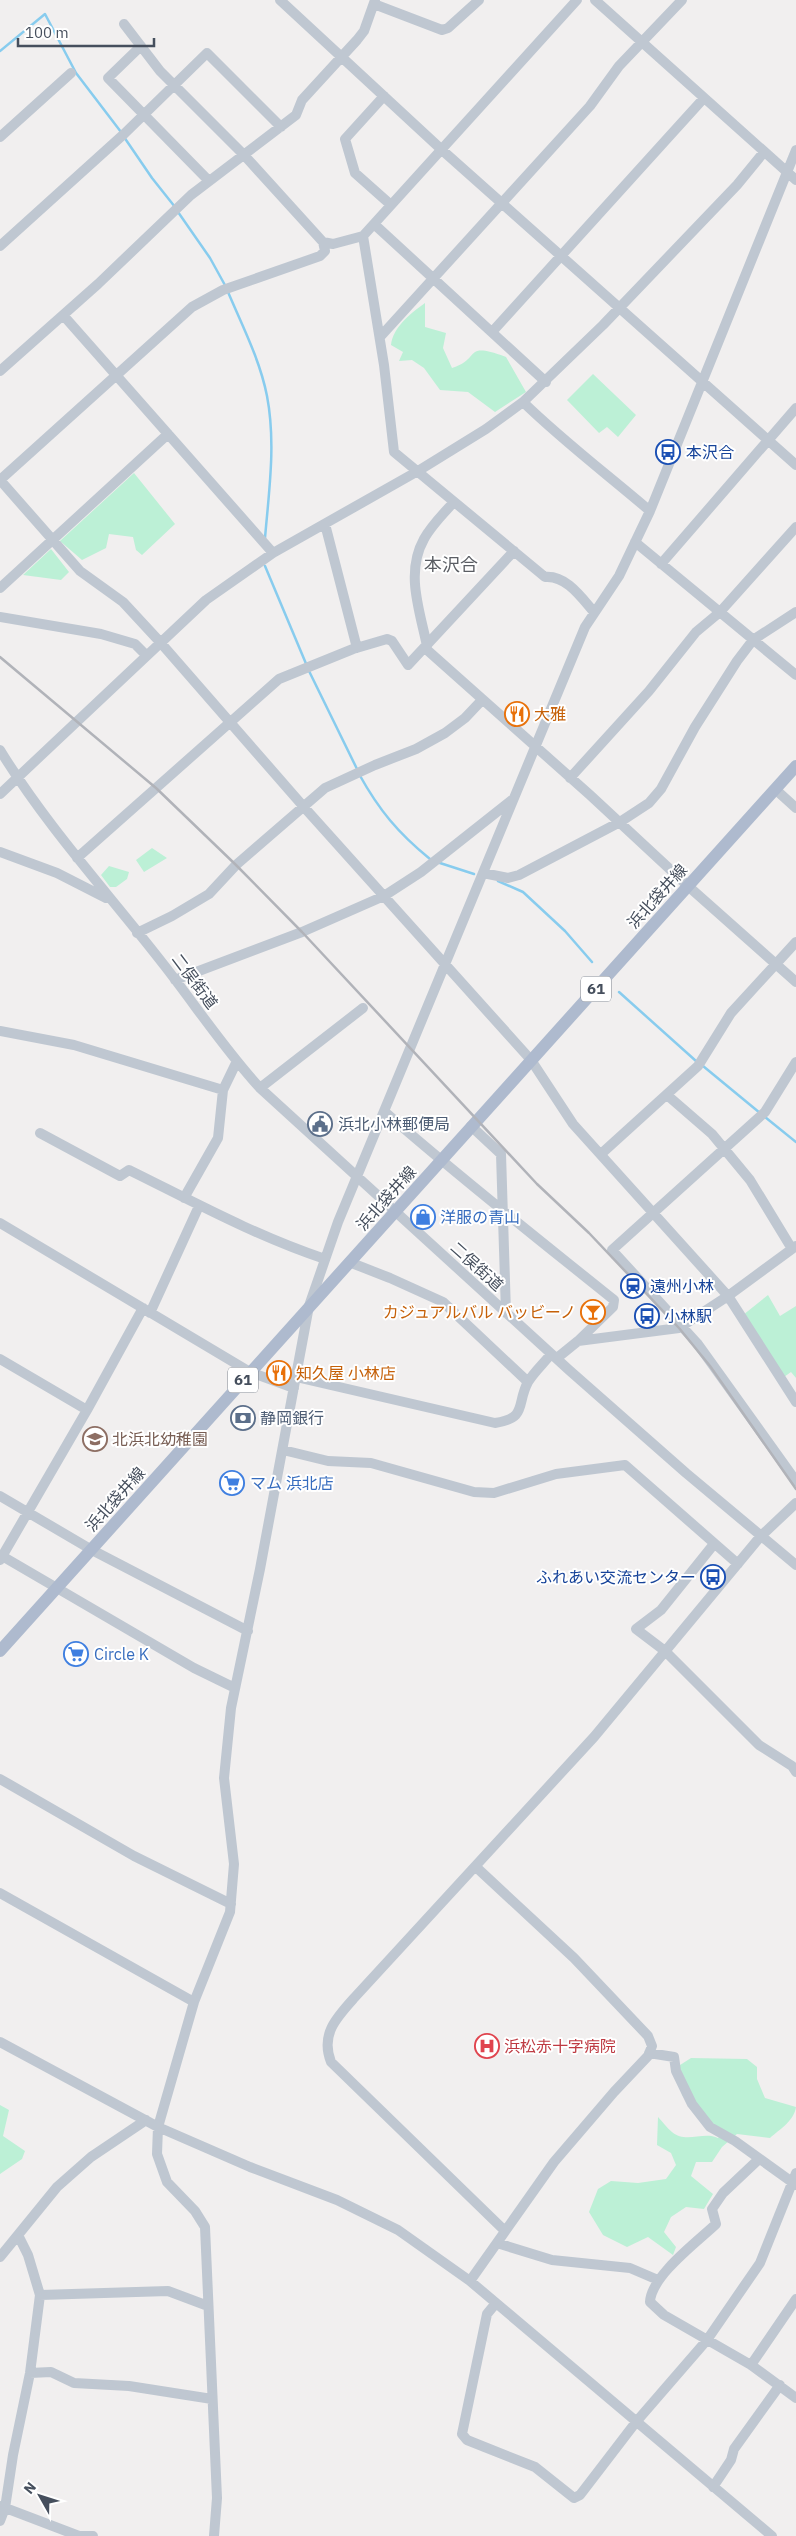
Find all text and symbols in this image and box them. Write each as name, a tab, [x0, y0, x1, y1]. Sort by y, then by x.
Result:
scale bar	[18, 15, 154, 47]
text: 100 m	[25, 23, 69, 42]
bus stop icon: 本沢合	[655, 439, 681, 465]
place label: 本沢合	[686, 442, 734, 462]
district label: 本沢合	[424, 553, 478, 576]
restaurant icon: 大雅	[504, 701, 530, 727]
place label: 大雅	[534, 704, 566, 724]
street label: 浜北袋井線	[623, 860, 691, 932]
street label: 二俣街道	[168, 949, 222, 1013]
road number: 61	[581, 976, 611, 1002]
public building icon: 浜北小林郵便局	[307, 1111, 333, 1137]
place label: 浜北小林郵便局	[338, 1114, 450, 1134]
street label: 浜北袋井線	[352, 1162, 420, 1234]
shop icon: 洋服の青山	[410, 1204, 436, 1230]
place label: 洋服の青山	[440, 1207, 520, 1227]
street label: 二俣街道	[447, 1237, 507, 1295]
station icon: 遠州小林	[620, 1273, 646, 1299]
place label: 遠州小林	[650, 1276, 714, 1296]
bar icon: カジュアルバル バッビーノ	[580, 1299, 606, 1325]
place label: カジュアルバル バッビーノ	[383, 1302, 576, 1322]
bus stop icon: 小林駅	[634, 1303, 660, 1329]
place label: 小林駅	[664, 1306, 712, 1326]
restaurant icon: 知久屋 小林店	[266, 1360, 292, 1386]
place label: 知久屋 小林店	[296, 1363, 396, 1383]
road number: 61	[228, 1368, 258, 1392]
bank icon: 静岡銀行	[230, 1405, 256, 1431]
place label: 静岡銀行	[260, 1408, 324, 1428]
school or university icon: 北浜北幼稚園	[82, 1426, 108, 1452]
place label: 北浜北幼稚園	[112, 1429, 208, 1449]
street label: 浜北袋井線	[81, 1463, 149, 1535]
supermarket icon: マム 浜北店	[219, 1470, 245, 1496]
place label: マム 浜北店	[250, 1473, 334, 1493]
bus stop icon: ふれあい交流センター	[700, 1564, 726, 1590]
place label: ふれあい交流センター	[536, 1567, 696, 1587]
supermarket icon: Circle K	[63, 1641, 89, 1667]
place label: Circle K	[94, 1644, 149, 1664]
hospital icon: 浜松赤十字病院	[474, 2033, 500, 2059]
place label: 浜松赤十字病院	[504, 2036, 616, 2056]
north arrow	[15, 2471, 65, 2521]
text: N	[20, 2478, 40, 2497]

